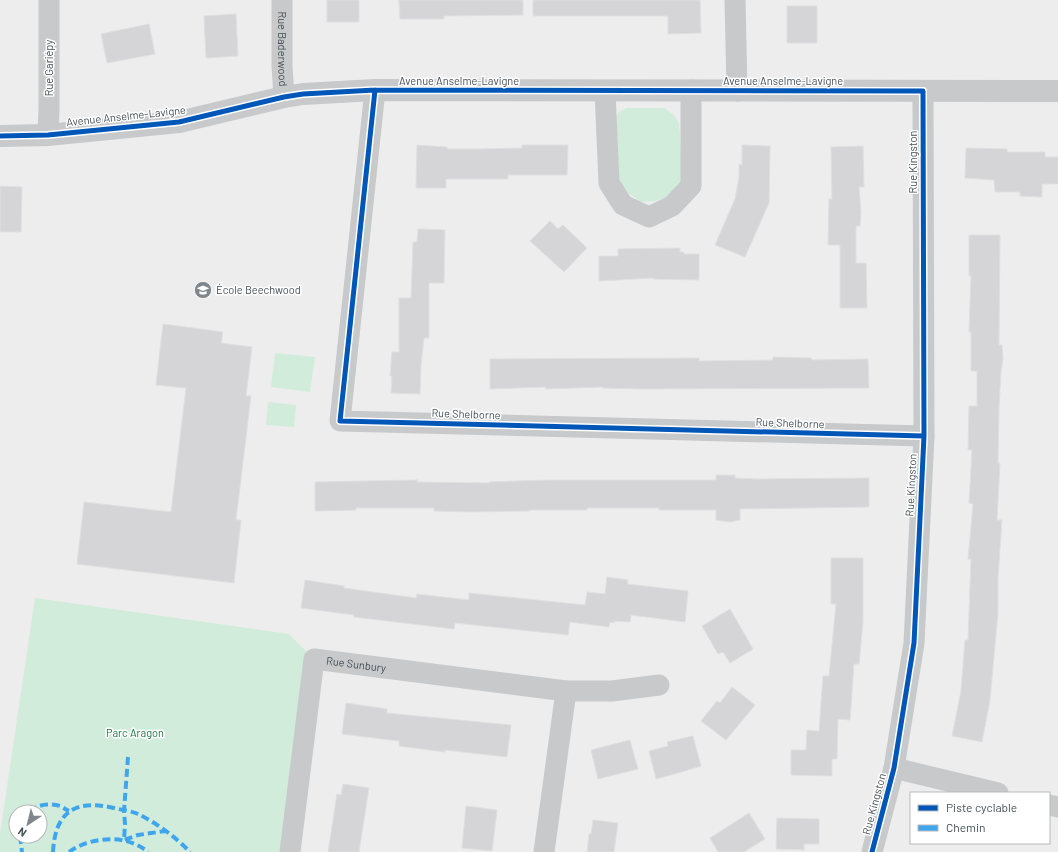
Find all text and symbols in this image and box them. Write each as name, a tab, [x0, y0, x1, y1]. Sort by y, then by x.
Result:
street label: Rue Baderwood	[276, 11, 290, 87]
street label: Rue Gariépy	[42, 40, 55, 96]
street label: Avenue Anselme-Lavigne	[399, 74, 519, 87]
street label: Avenue Anselme-Lavigne	[723, 74, 843, 87]
street label: Avenue Anselme-Lavigne	[66, 103, 186, 128]
street label: Rue Kingston	[906, 130, 919, 194]
school or university icon: École Beechwood	[193, 280, 213, 300]
place label: École Beechwood	[216, 283, 301, 296]
street label: Rue Shelborne	[431, 406, 501, 421]
street label: Rue Shelborne	[755, 415, 825, 430]
street label: Rue Kingston	[902, 453, 919, 517]
street label: Rue Sunbury	[326, 654, 387, 674]
park label: Parc Aragon	[106, 726, 164, 739]
street label: Rue Kingston	[859, 772, 888, 836]
legend	[910, 792, 1050, 844]
text: Piste cyclable	[946, 800, 1017, 814]
north arrow	[8, 804, 48, 844]
text: Chemin	[946, 820, 986, 834]
text: N	[15, 825, 29, 840]

